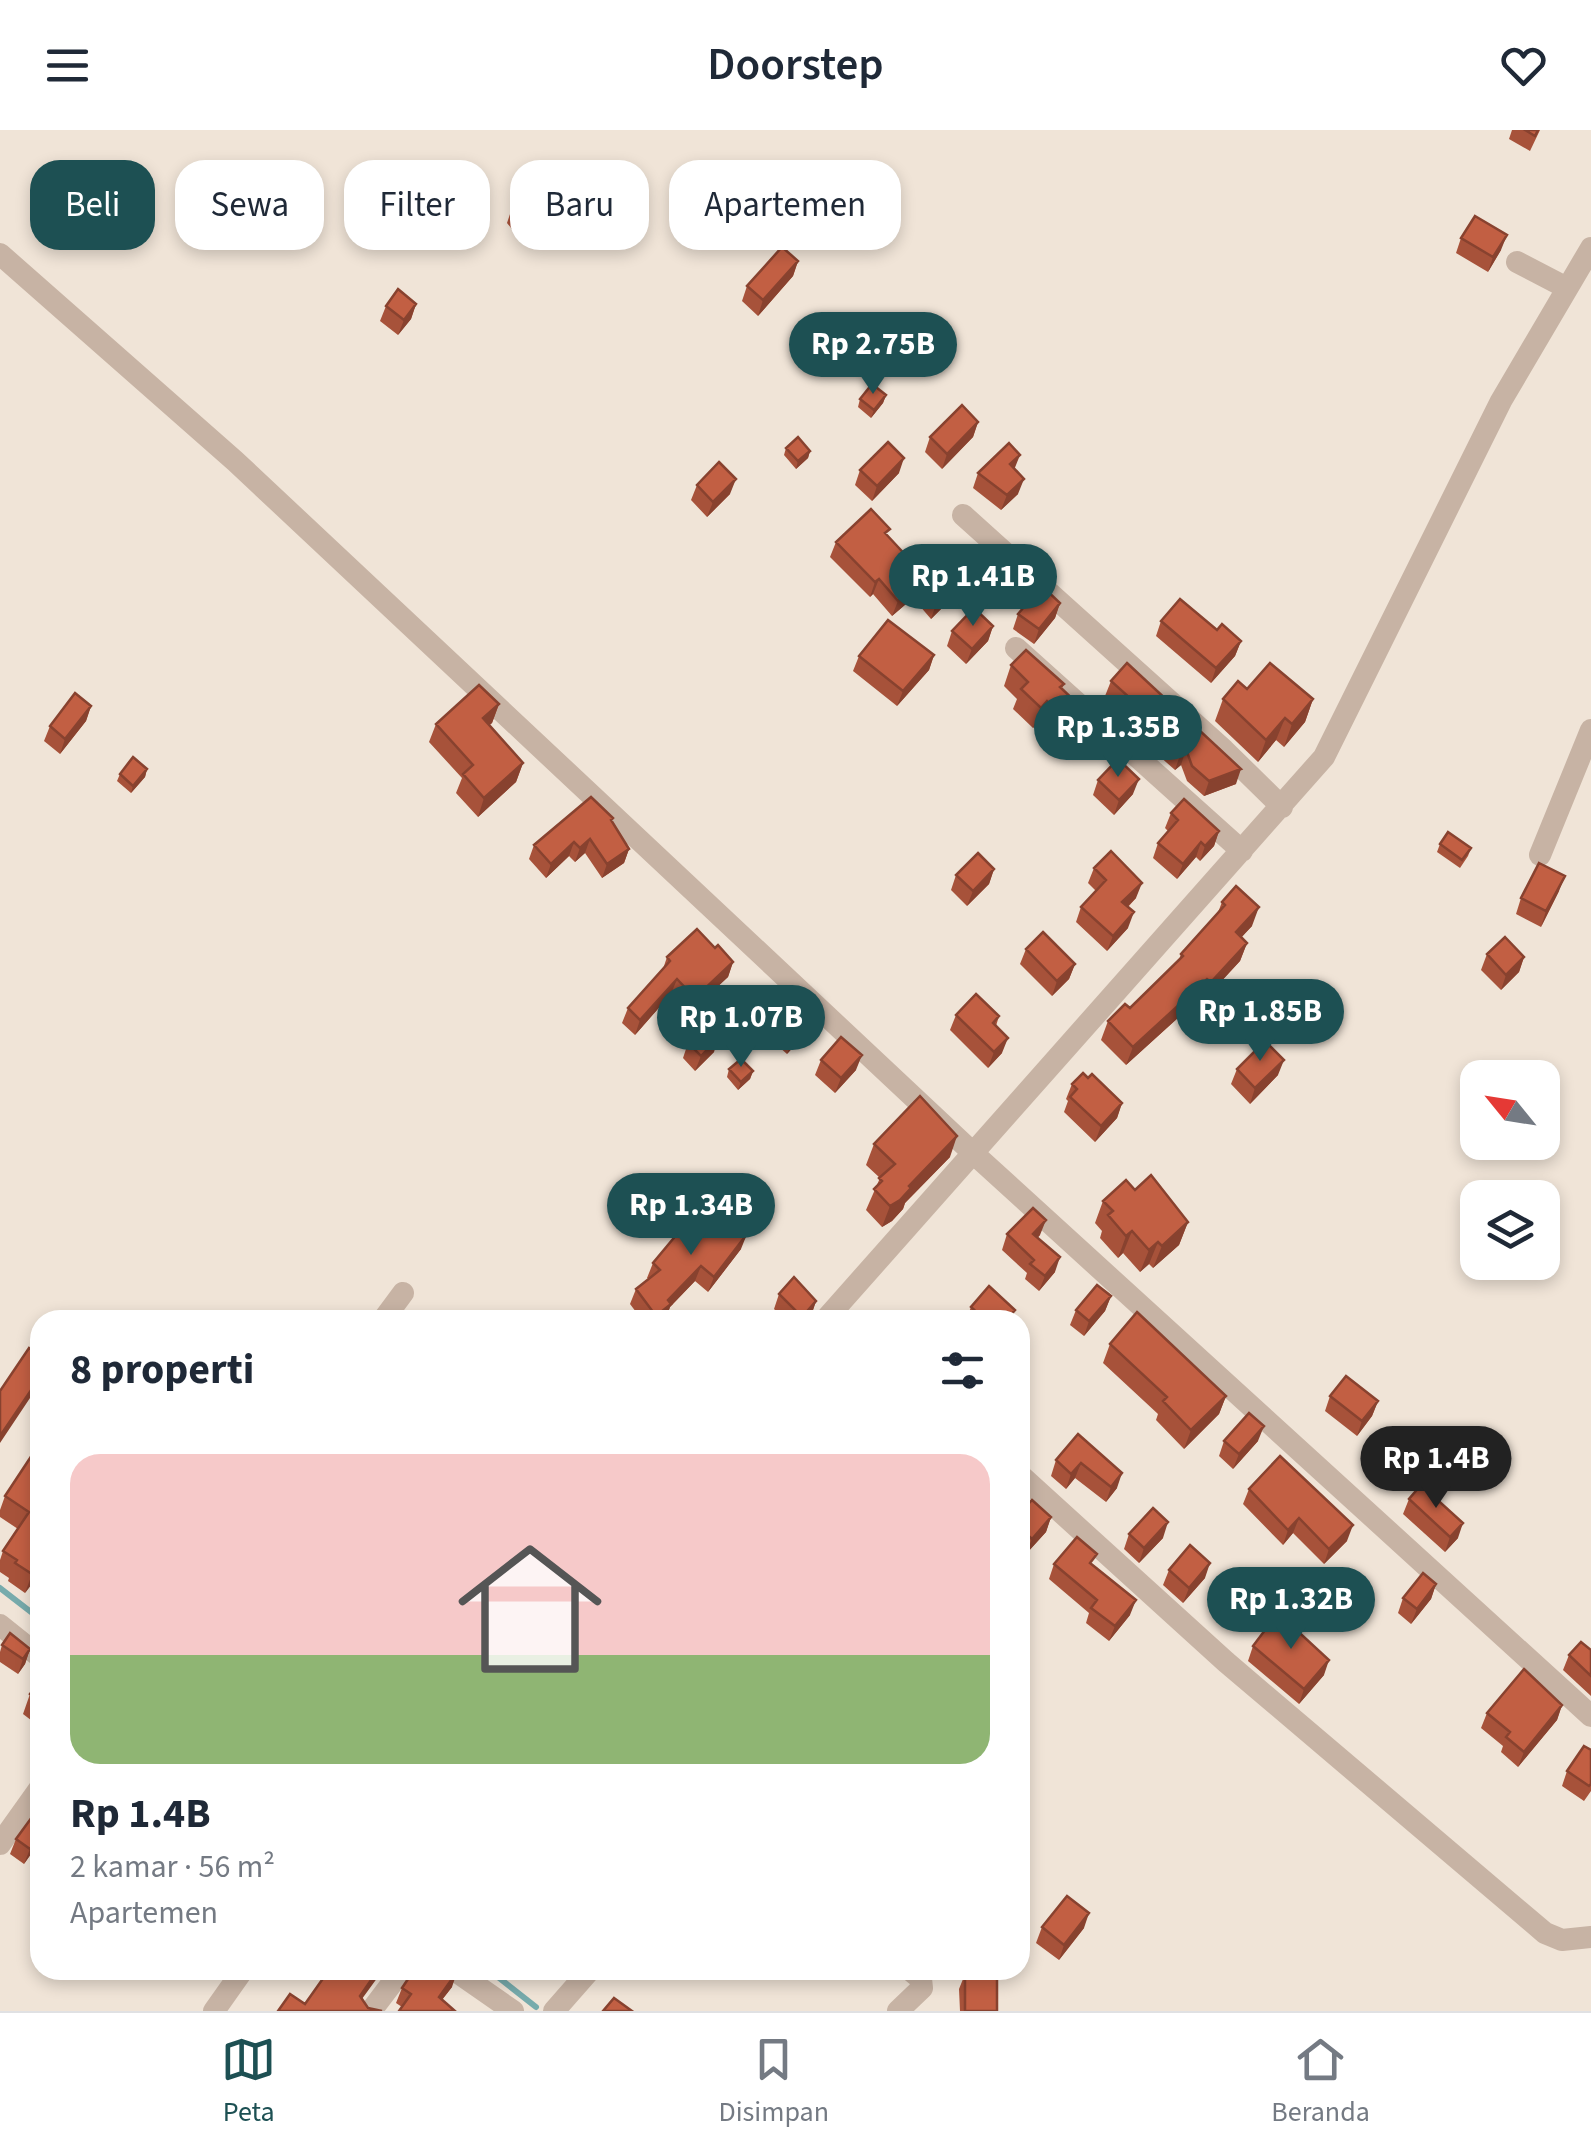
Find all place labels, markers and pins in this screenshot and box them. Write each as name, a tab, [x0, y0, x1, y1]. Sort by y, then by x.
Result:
pin: Rp 2.75B	[770, 312, 976, 397]
pin: Rp 1.41B	[870, 544, 1076, 629]
pin: Rp 1.35B	[1015, 695, 1221, 780]
pin: Rp 1.85B	[1157, 979, 1363, 1064]
pin: Rp 1.07B	[638, 985, 844, 1070]
pin: Rp 1.34B	[588, 1173, 794, 1258]
pin: Rp 1.4B	[1344, 1426, 1528, 1511]
pin: Rp 1.32B	[1188, 1567, 1394, 1652]

